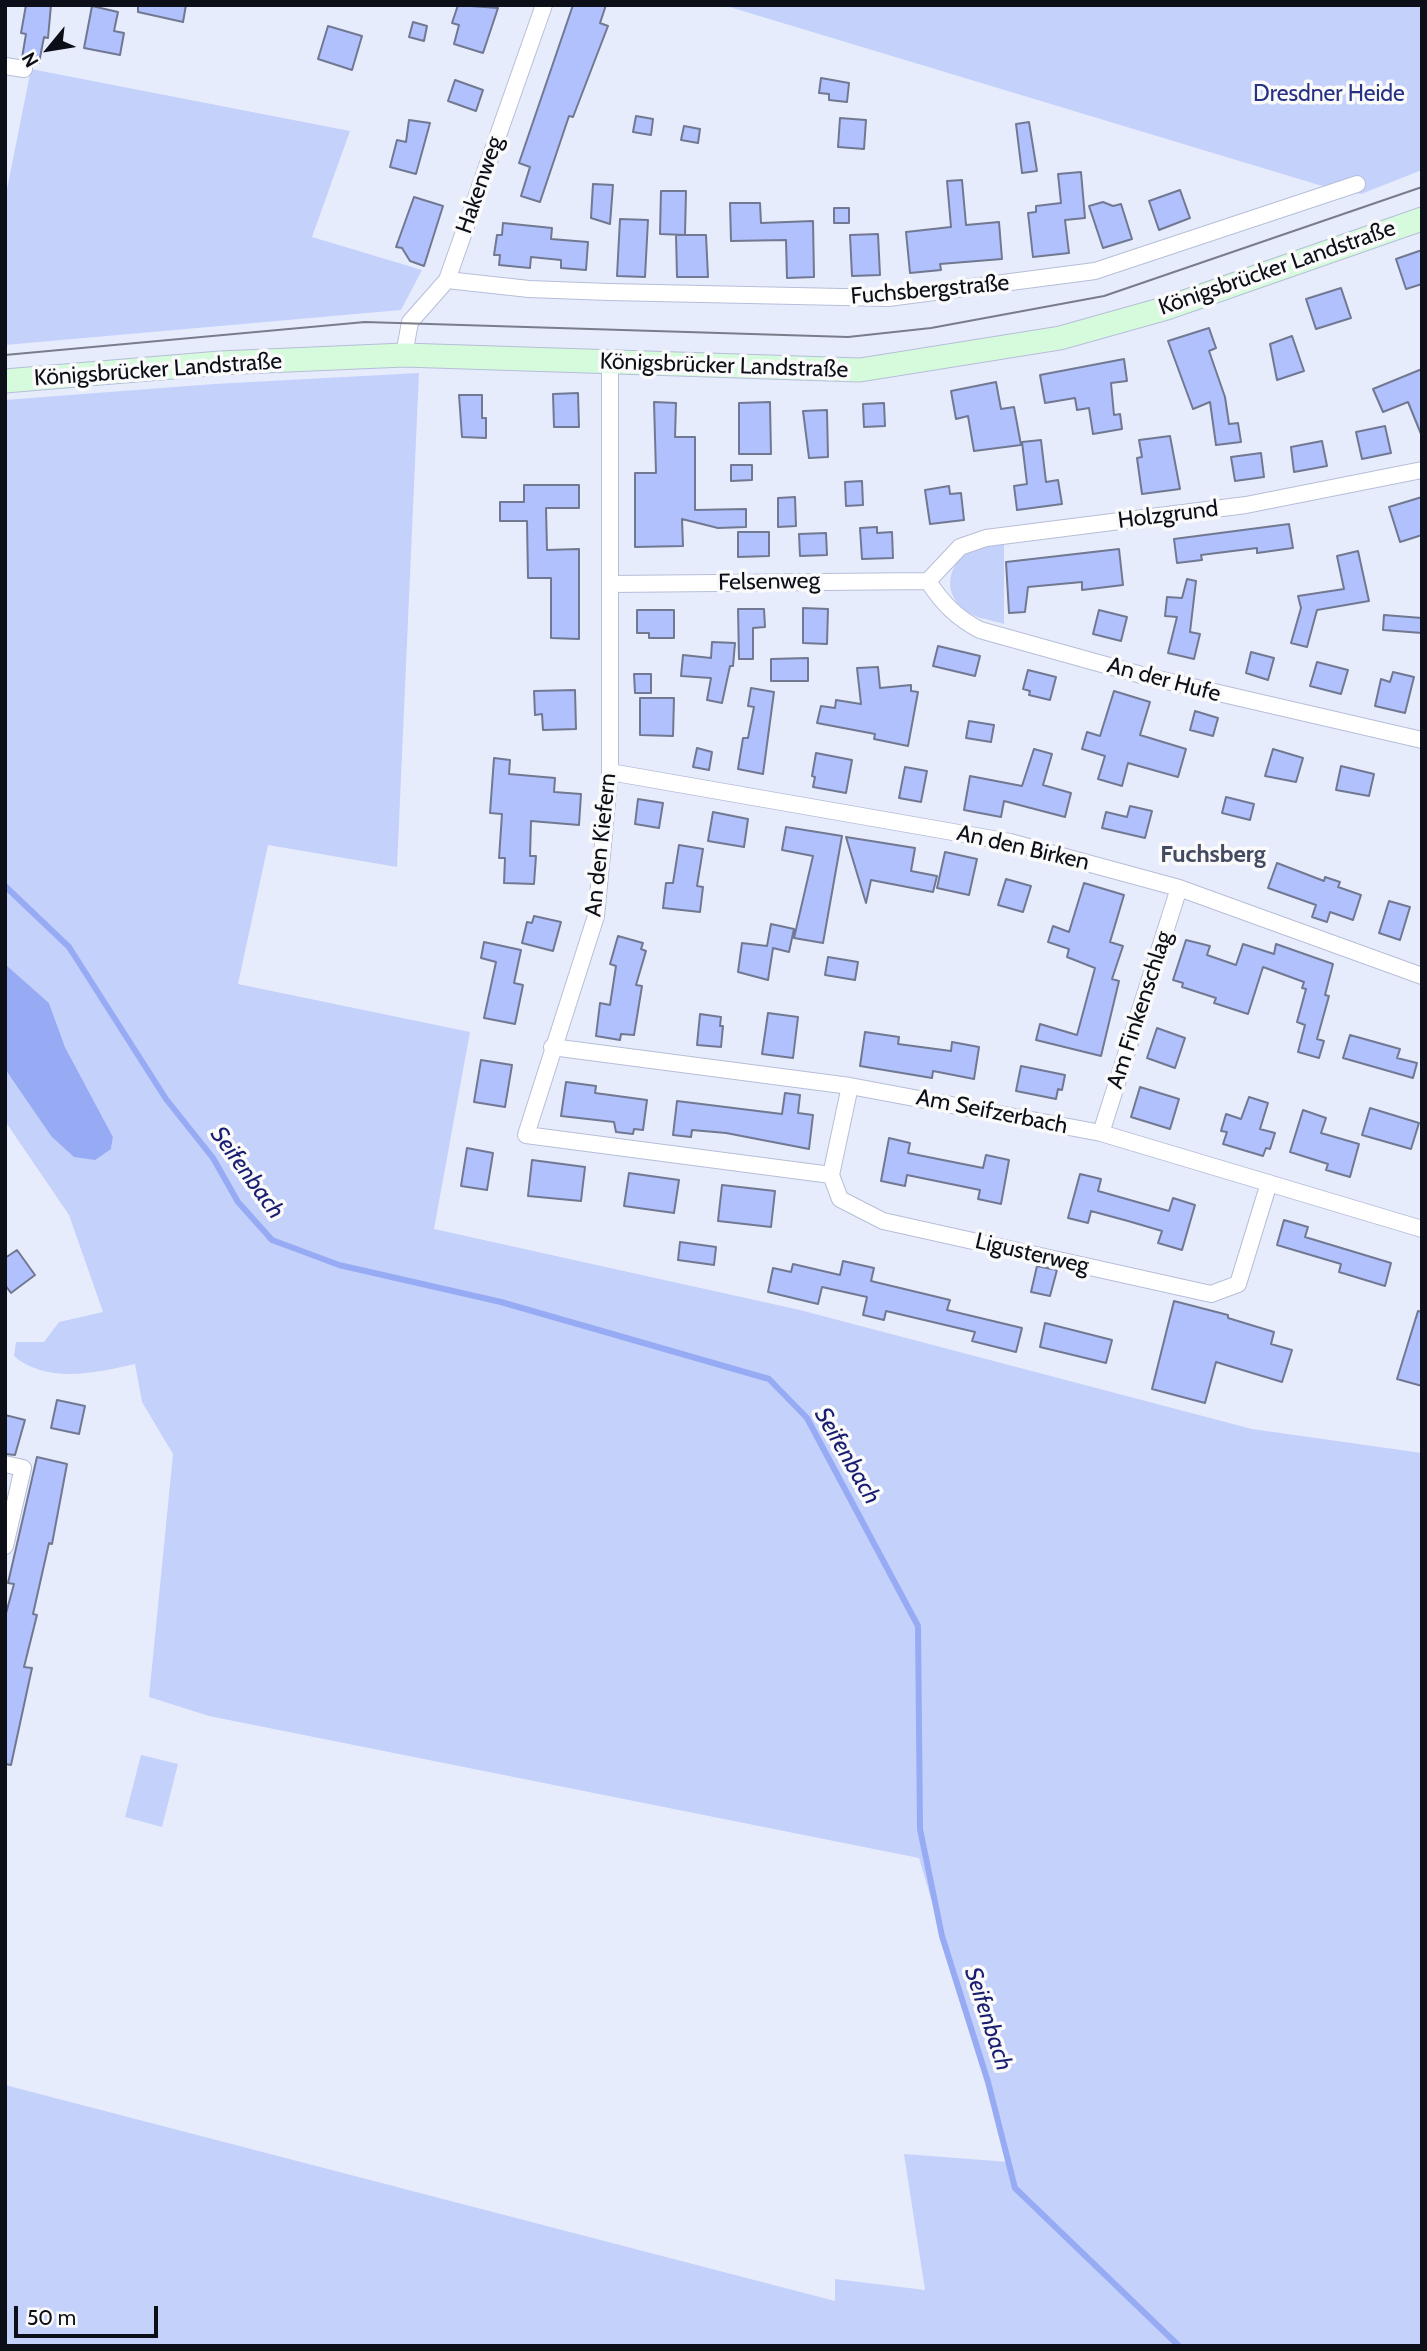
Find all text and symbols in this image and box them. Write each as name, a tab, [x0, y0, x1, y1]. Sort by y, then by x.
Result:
north arrow	[14, 14, 84, 84]
text: N	[17, 48, 44, 71]
park label: Dresdner Heide	[1253, 80, 1405, 108]
street label: Hakenweg	[450, 133, 510, 237]
street label: Königsbrücker Landstraße	[1155, 214, 1399, 322]
street label: Fuchsbergstraße	[850, 269, 1010, 311]
street label: Königsbrücker Landstraße	[33, 348, 283, 392]
street label: Königsbrücker Landstraße	[599, 348, 849, 384]
street label: Holzgrund	[1116, 495, 1220, 535]
street label: Felsenweg	[718, 567, 820, 597]
street label: An der Hufe	[1104, 652, 1224, 708]
street label: An den Kiefern	[580, 772, 622, 918]
street label: An den Birken	[954, 819, 1092, 877]
district label: Fuchsberg	[1160, 841, 1266, 869]
street label: Am Finkenschlag	[1102, 928, 1178, 1092]
street label: Am Seifzerbach	[914, 1084, 1070, 1140]
water label: Seifenbach	[204, 1121, 290, 1225]
street label: Ligusterweg	[972, 1228, 1092, 1280]
water label: Seifenbach	[808, 1402, 886, 1510]
water label: Seifenbach	[958, 1964, 1018, 2074]
scale bar	[18, 2292, 161, 2336]
text: 50 m	[27, 2305, 76, 2330]

